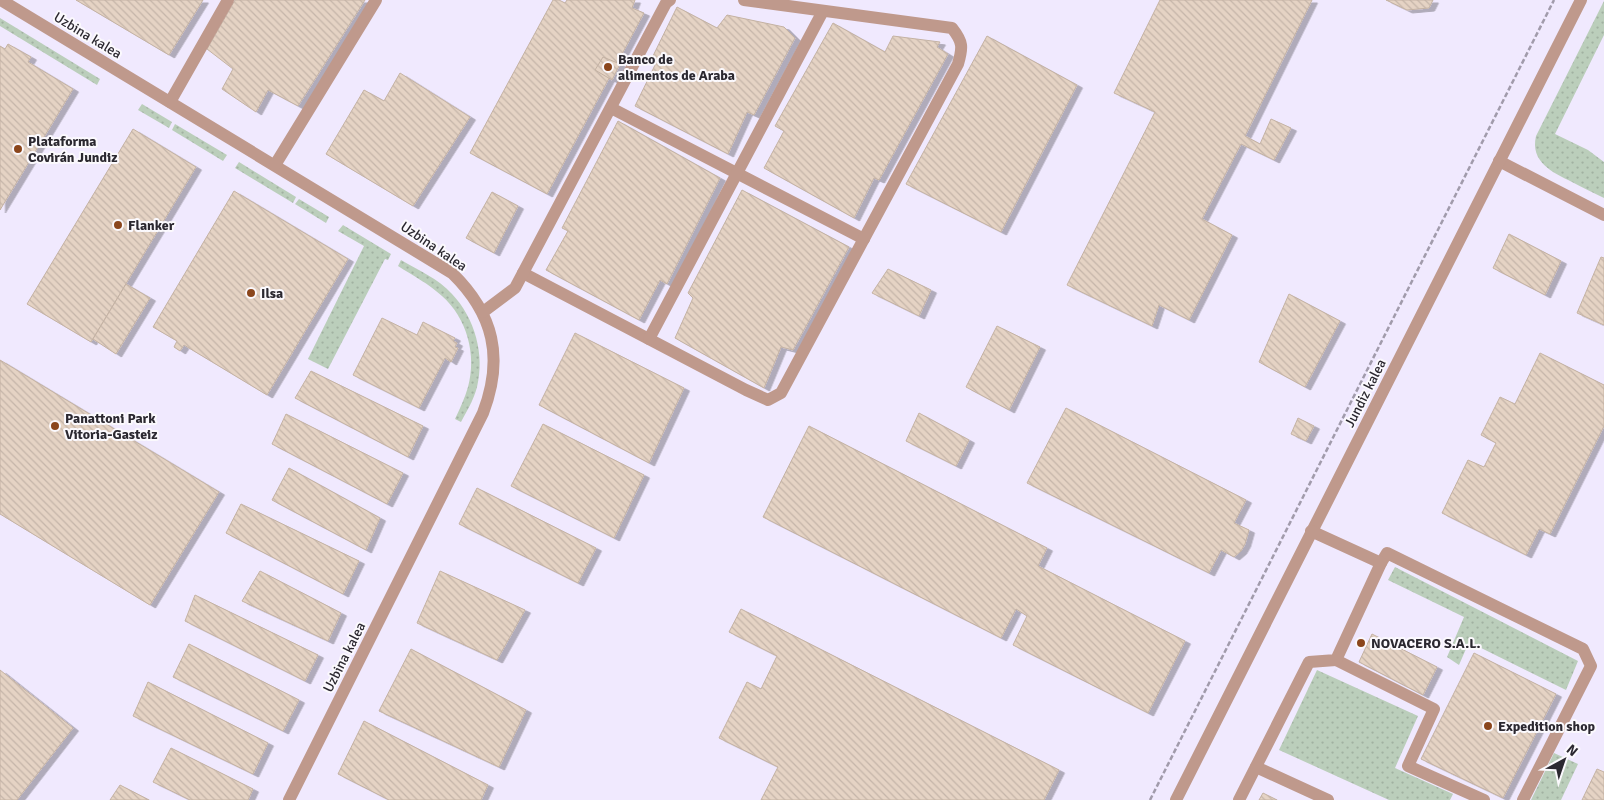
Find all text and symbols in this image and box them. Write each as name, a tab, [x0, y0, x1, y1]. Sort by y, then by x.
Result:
street label: Uzbina kalea	[51, 8, 125, 62]
place label: Banco de alimentos de Araba	[618, 51, 735, 84]
marker: Banco de alimentos de Araba	[602, 61, 614, 73]
place label: Plataforma Covirán Jundiz	[28, 133, 118, 166]
marker: Plataforma Covirán Jundiz	[12, 143, 24, 155]
place label: Flanker	[128, 217, 175, 234]
street label: Uzbina kalea	[397, 218, 470, 275]
marker: Flanker	[112, 219, 124, 231]
place label: Ilsa	[261, 285, 283, 302]
marker: Ilsa	[245, 287, 257, 299]
street label: Jundiz kalea	[1341, 356, 1390, 430]
place label: Panattoni Park Vitoria-Gasteiz	[65, 410, 158, 443]
marker: Panattoni Park Vitoria-Gasteiz	[49, 420, 61, 432]
street label: Uzbina kalea	[320, 619, 369, 695]
place label: NOVACERO S.A.L.	[1371, 635, 1481, 652]
marker: NOVACERO S.A.L.	[1355, 637, 1367, 649]
place label: Expedition shop	[1498, 718, 1595, 735]
marker: Expedition shop	[1482, 720, 1494, 732]
north arrow	[1539, 735, 1589, 785]
text: N	[1563, 741, 1581, 760]

